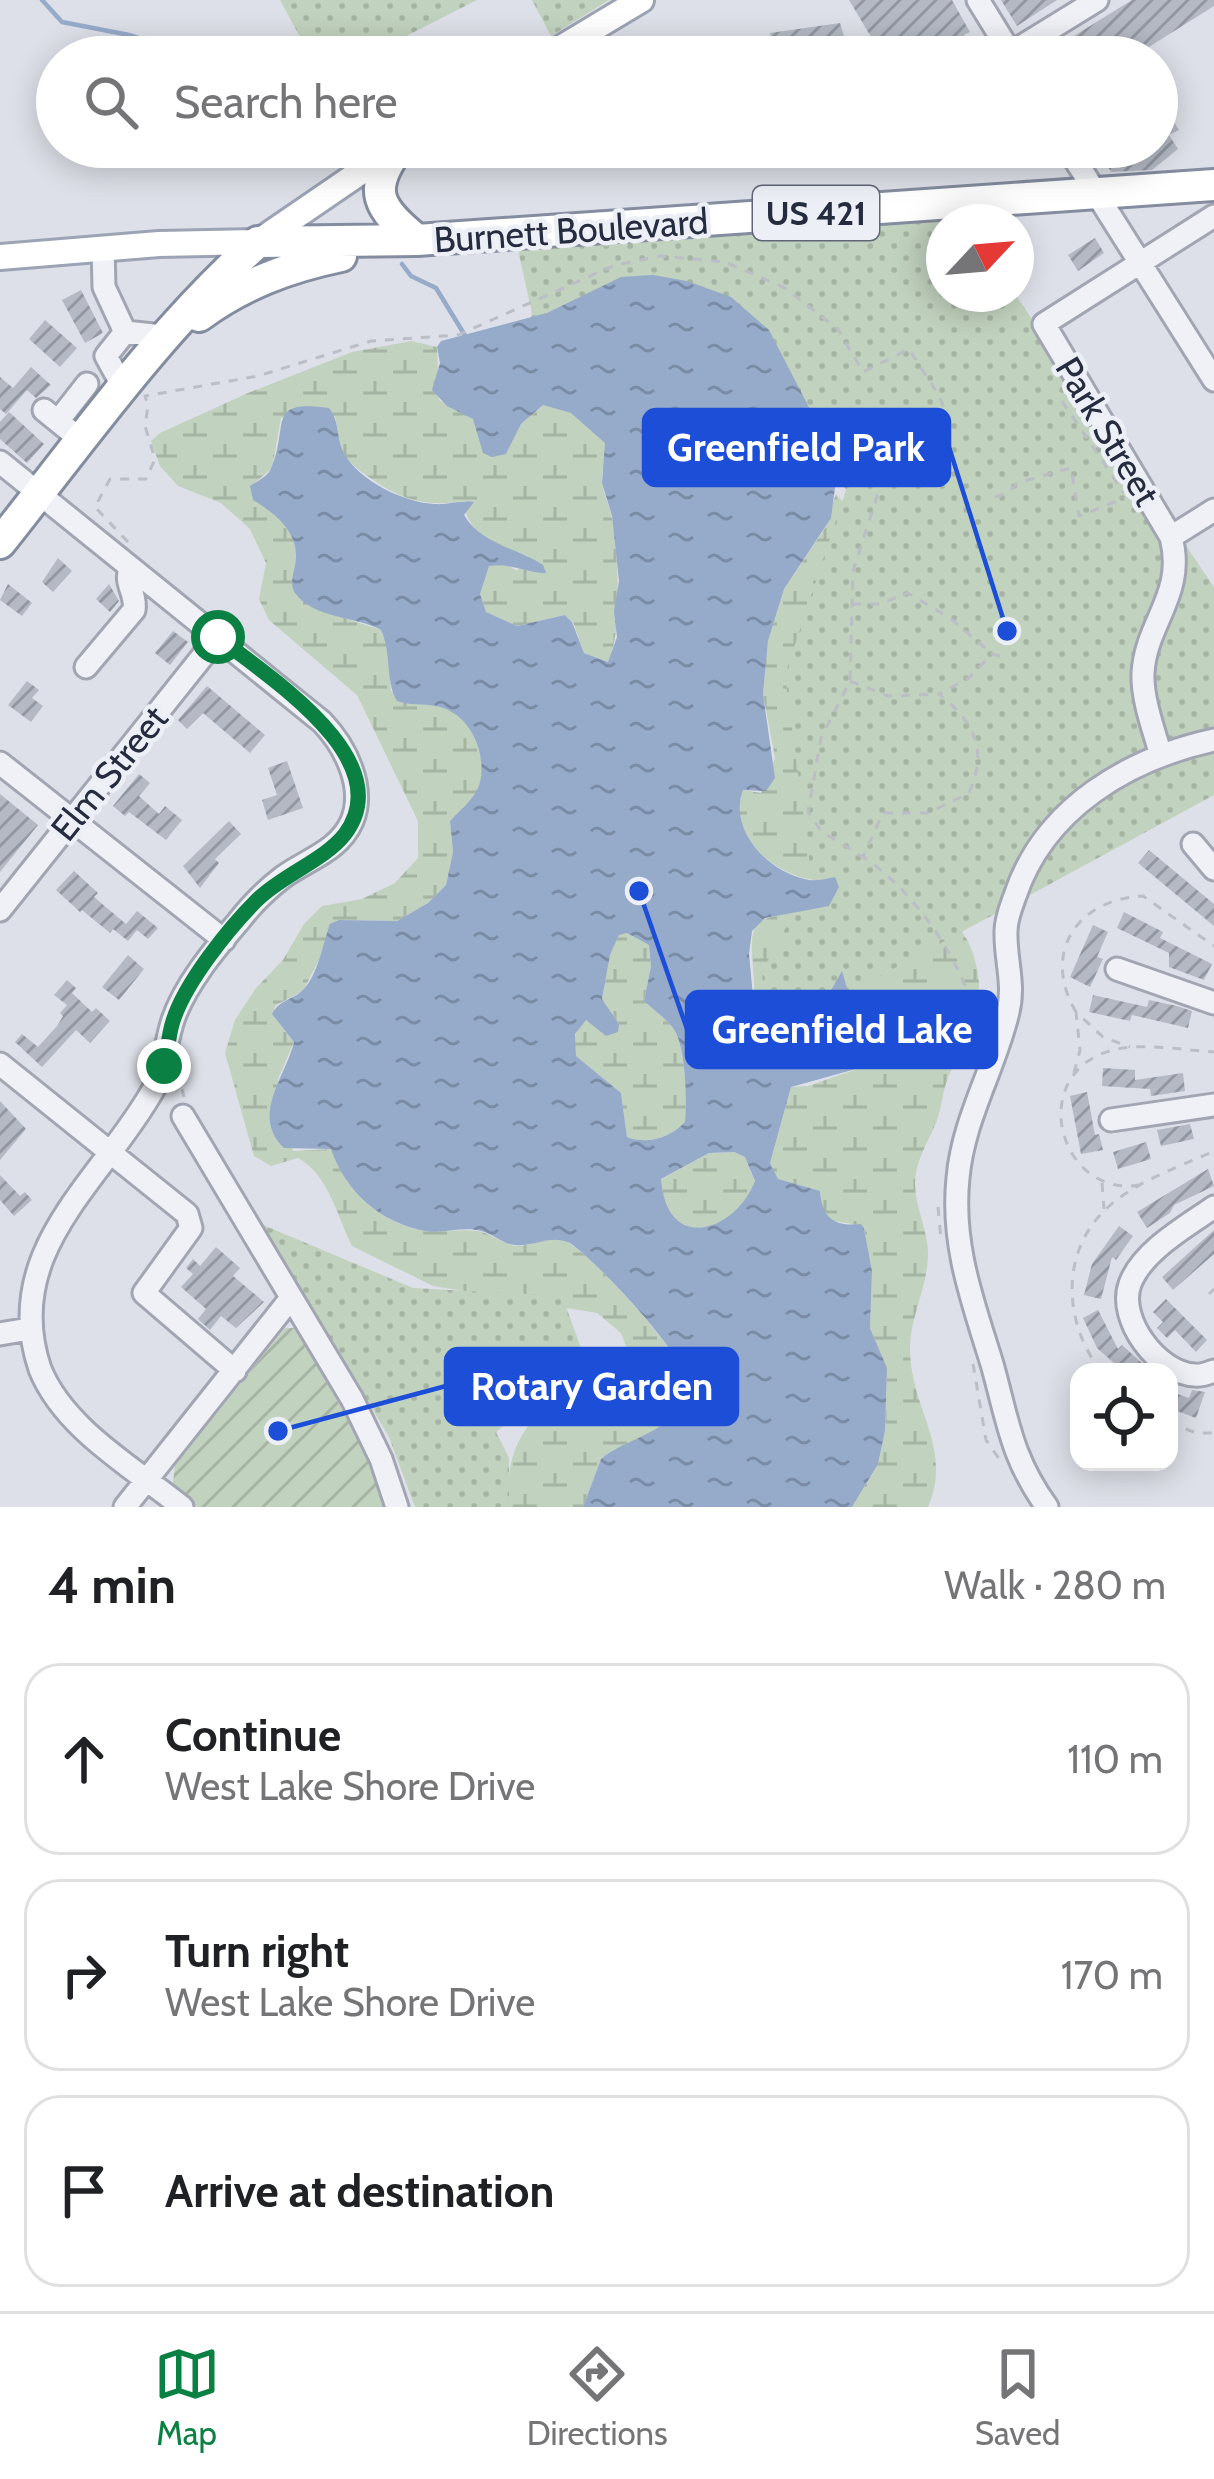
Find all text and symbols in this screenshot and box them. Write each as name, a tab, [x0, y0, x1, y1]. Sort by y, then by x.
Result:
search box	[36, 36, 1178, 168]
icon: search	[78, 69, 144, 135]
text: Search here	[174, 75, 398, 129]
road number: US 421	[753, 186, 879, 240]
street label: Burnett Boulevard	[432, 198, 710, 262]
north arrow	[926, 204, 1034, 312]
street label: Park Street	[1047, 349, 1169, 513]
callout: Greenfield Park	[644, 410, 949, 485]
text: Greenfield Park	[667, 423, 925, 471]
route start	[191, 610, 245, 664]
street label: Elm Street	[41, 697, 177, 849]
callout: Greenfield Lake	[687, 992, 996, 1067]
text: Greenfield Lake	[711, 1005, 973, 1053]
route end	[137, 1039, 191, 1093]
callout: Rotary Garden	[446, 1349, 737, 1424]
text: Rotary Garden	[471, 1362, 713, 1410]
map controls	[1070, 1363, 1178, 1471]
button: locate	[1070, 1363, 1178, 1471]
text: 4 min	[48, 1554, 176, 1616]
text: Walk · 280 m	[944, 1561, 1166, 1609]
text: Continue	[165, 1708, 341, 1762]
icon: ahead	[51, 1726, 117, 1792]
text: 110 m	[1067, 1735, 1163, 1783]
text: West Lake Shore Drive	[165, 1762, 535, 1810]
text: Turn right	[165, 1924, 349, 1978]
icon: right	[51, 1942, 117, 2008]
text: 170 m	[1061, 1951, 1163, 1999]
text: West Lake Shore Drive	[165, 1978, 535, 2026]
icon: arrive	[51, 2158, 117, 2224]
text: Arrive at destination	[165, 2164, 554, 2218]
tab: Map	[154, 2341, 220, 2453]
tab: Directions	[527, 2341, 668, 2453]
tab: Saved	[975, 2341, 1060, 2453]

